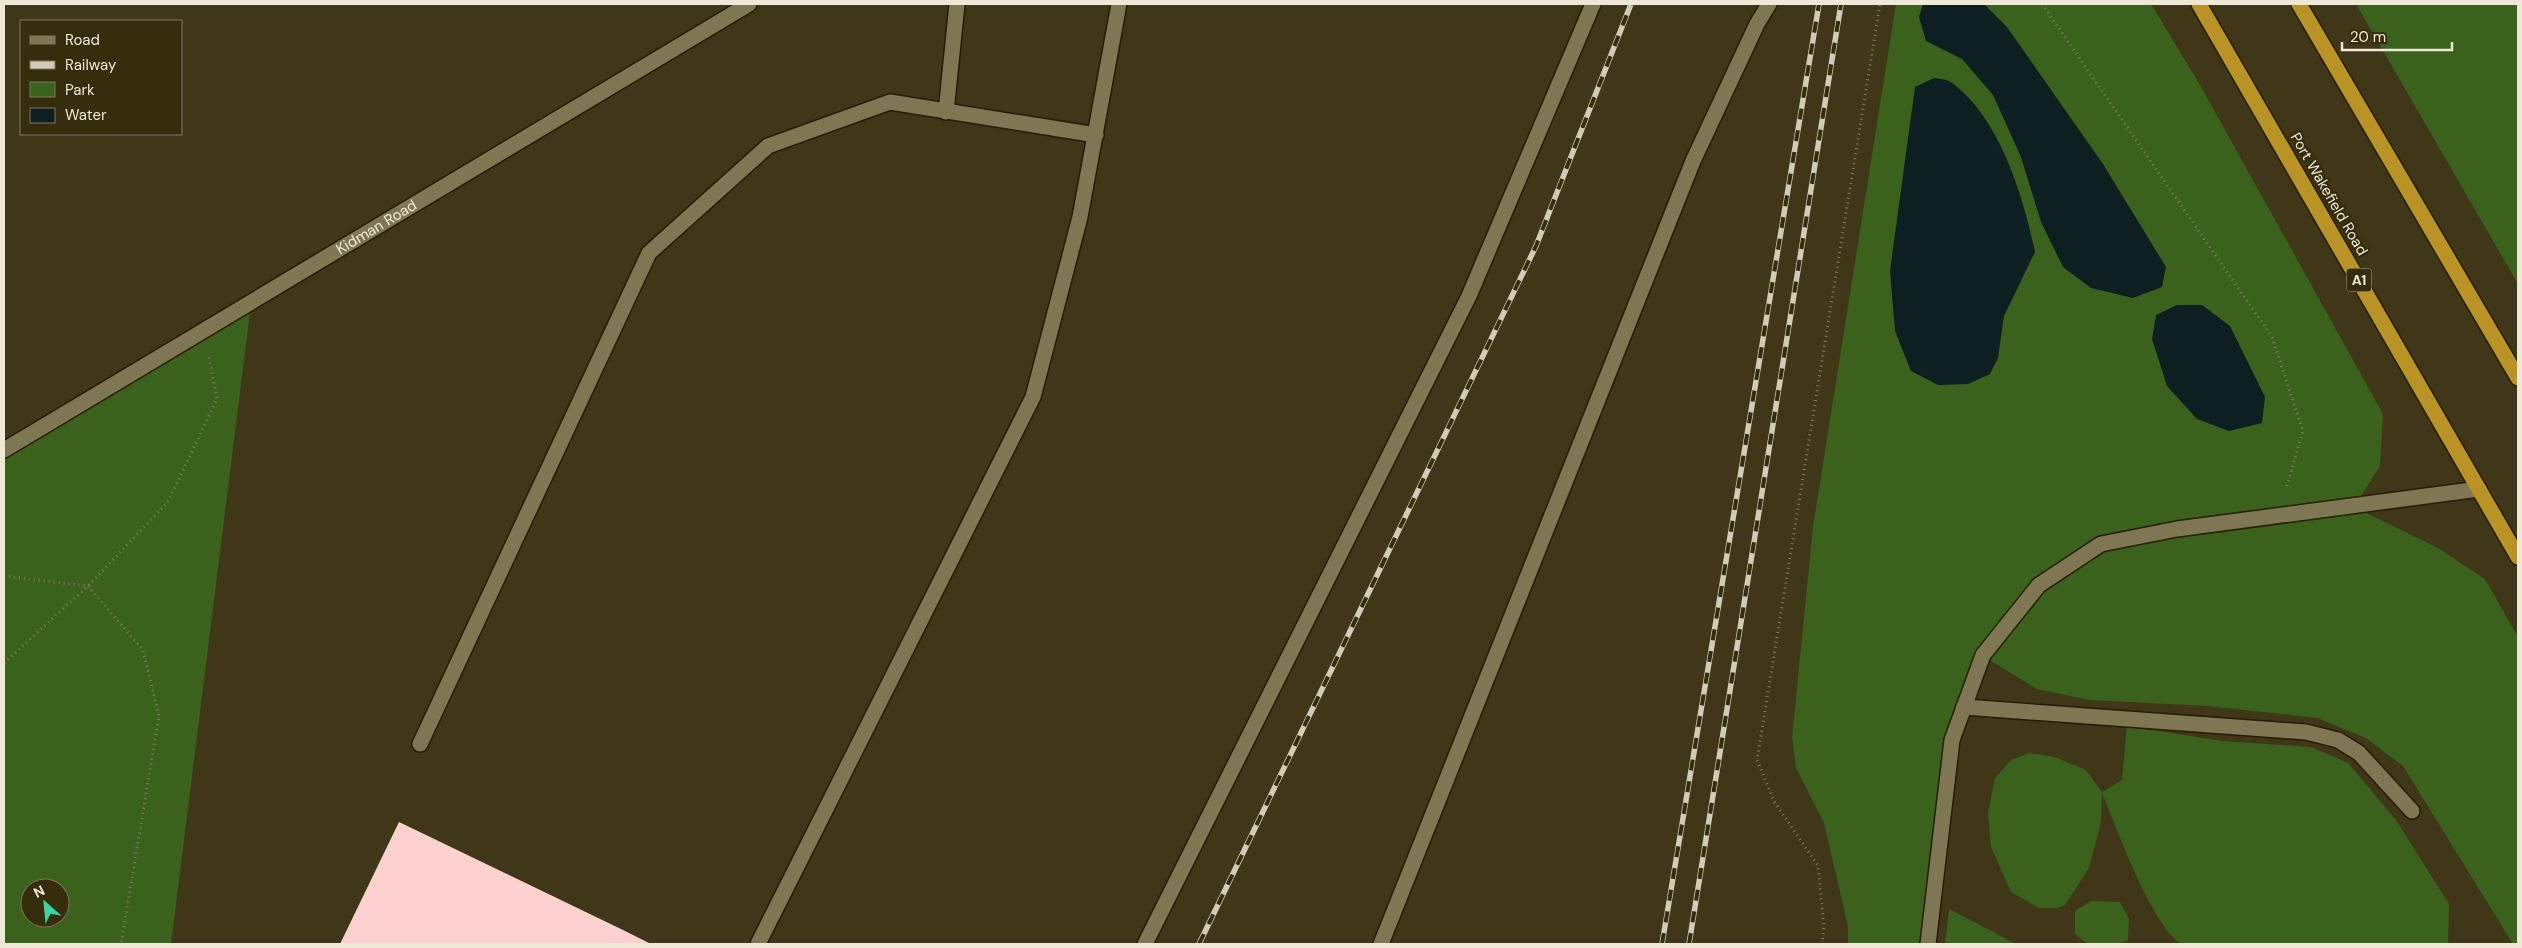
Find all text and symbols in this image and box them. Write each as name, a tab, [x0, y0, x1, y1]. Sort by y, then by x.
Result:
legend	[20, 20, 182, 135]
scale bar	[2342, 20, 2452, 52]
text: 20 m	[2350, 27, 2386, 47]
text: Road	[65, 30, 100, 50]
text: Railway	[65, 55, 117, 75]
text: Park	[65, 80, 95, 100]
text: Water	[65, 105, 107, 125]
street label: Port Wakefield Road	[2286, 129, 2372, 259]
street label: Kidman Road	[332, 195, 421, 259]
road number: A1	[2346, 268, 2372, 292]
north arrow	[20, 878, 70, 928]
text: N	[30, 881, 48, 902]

